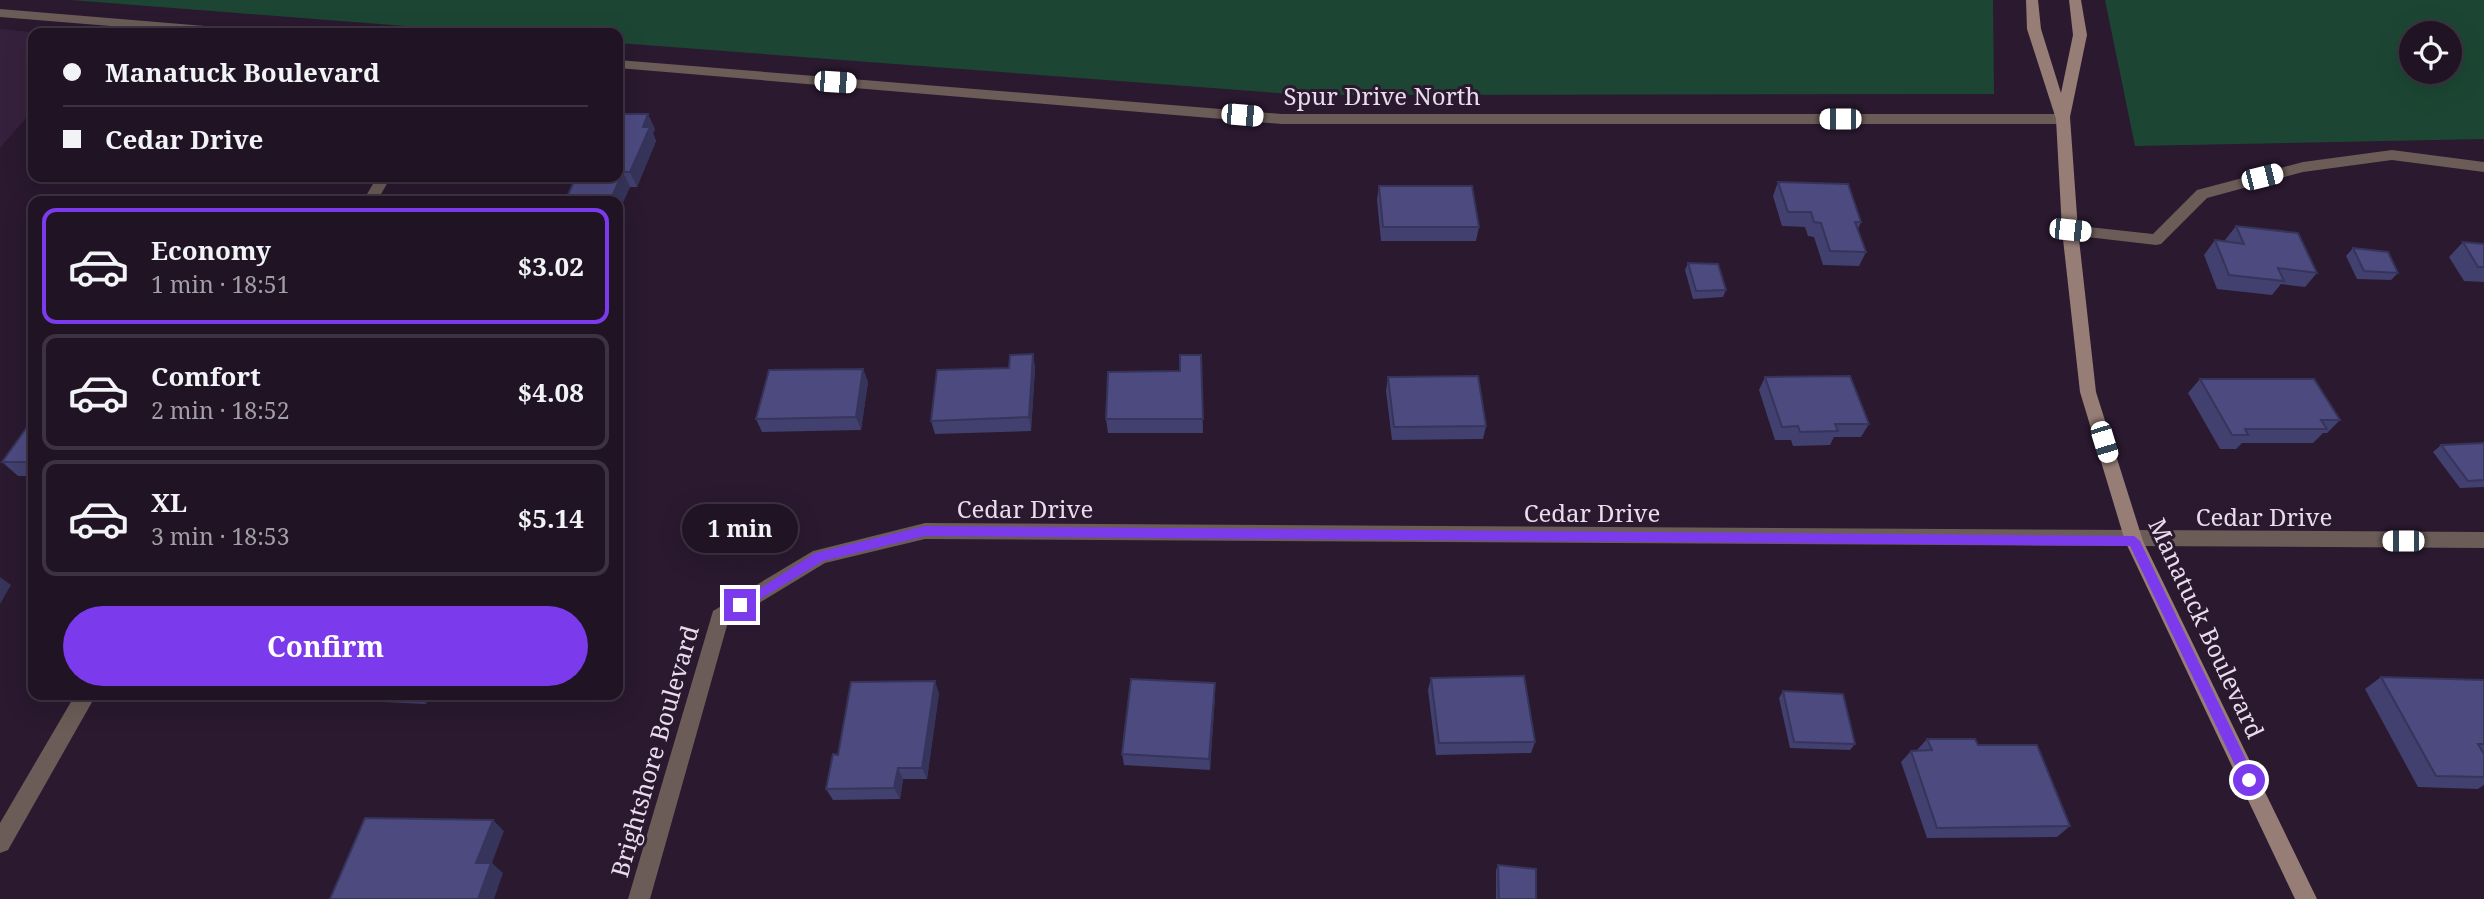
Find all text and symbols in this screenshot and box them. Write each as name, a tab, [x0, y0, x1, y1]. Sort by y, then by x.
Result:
map controls	[2399, 21, 2462, 84]
button: locate	[2399, 21, 2462, 84]
text: Manatuck Boulevard	[105, 54, 380, 90]
car	[814, 70, 857, 94]
street label: Spur Drive North	[1283, 79, 1481, 112]
car	[1221, 103, 1264, 127]
car	[1820, 109, 1862, 130]
text: Cedar Drive	[105, 121, 263, 157]
car	[2240, 162, 2285, 192]
car	[2049, 217, 2092, 243]
text: Economy	[151, 232, 271, 268]
icon: car	[67, 235, 130, 298]
text: $3.02	[518, 248, 584, 284]
text: 1 min · 18:51	[151, 268, 289, 300]
text: Comfort	[151, 358, 261, 394]
icon: car	[67, 361, 130, 424]
text: $4.08	[518, 374, 584, 410]
text: 2 min · 18:52	[151, 394, 289, 426]
car	[2088, 419, 2121, 465]
text: XL	[151, 484, 187, 520]
icon: car	[67, 487, 130, 550]
street label: Cedar Drive	[957, 492, 1093, 525]
street label: Cedar Drive	[1524, 496, 1660, 529]
text: $5.14	[518, 500, 584, 536]
street label: Cedar Drive	[2196, 500, 2332, 533]
callout: 1 min	[682, 504, 798, 552]
text: 1 min	[707, 512, 773, 544]
street label: Manatuck Boulevard	[2141, 513, 2273, 744]
text: 3 min · 18:53	[151, 520, 289, 552]
car	[2383, 531, 2425, 552]
route end	[724, 589, 756, 621]
button: Confirm	[63, 606, 588, 686]
street label: Brightshore Boulevard	[602, 621, 706, 881]
route start	[2233, 764, 2265, 796]

